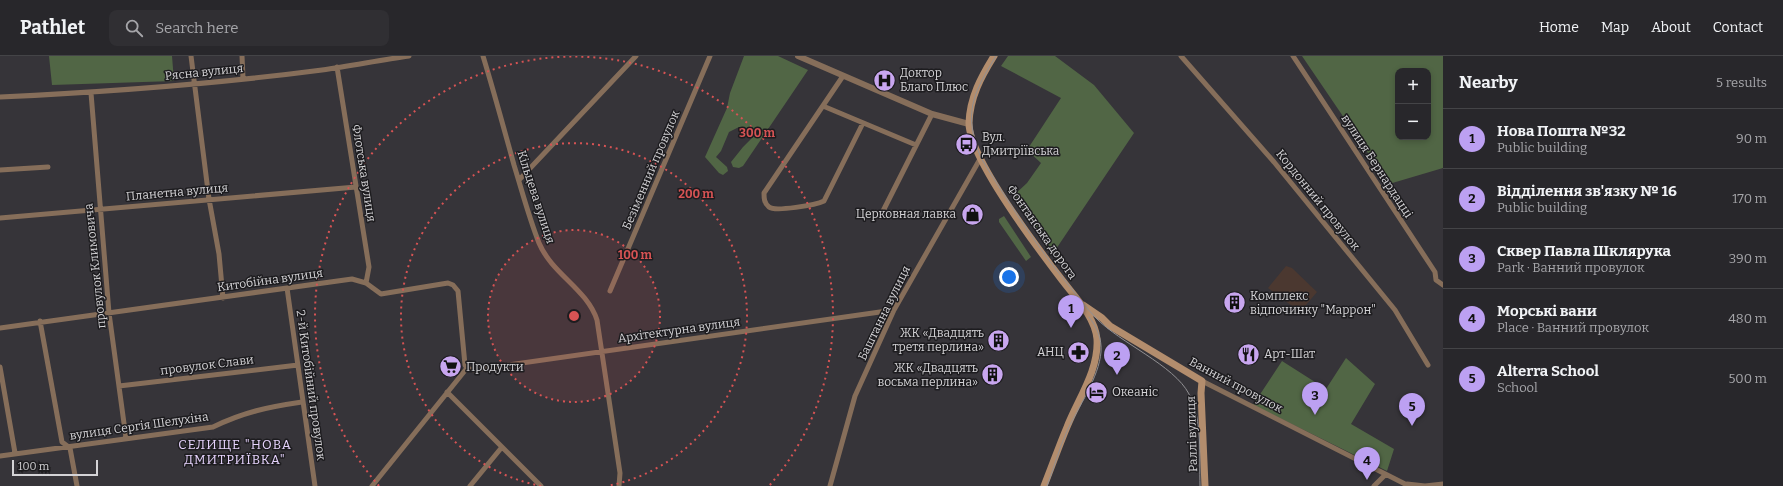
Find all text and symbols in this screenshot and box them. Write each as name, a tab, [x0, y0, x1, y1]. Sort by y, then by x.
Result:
search box	[109, 10, 389, 46]
text: Pathlet	[20, 16, 85, 39]
icon: search	[123, 17, 145, 39]
text: Search here	[155, 19, 238, 37]
text: Home	[1539, 19, 1579, 36]
text: Map	[1601, 19, 1629, 36]
text: About	[1651, 19, 1691, 36]
text: Contact	[1713, 19, 1763, 36]
street label: Рясна вулиця	[164, 61, 244, 83]
place label: Доктор Благо Плюс	[900, 66, 968, 94]
hospital icon: Доктор Благо Плюс	[872, 67, 898, 93]
map controls	[1395, 68, 1431, 140]
button: +	[1395, 68, 1431, 104]
text: Nearby	[1459, 72, 1518, 93]
text: 5 results	[1716, 75, 1767, 90]
button: −	[1395, 104, 1431, 140]
street label: Безіменний провулок	[619, 108, 683, 232]
street label: вулиця Бернардацці	[1338, 112, 1416, 221]
text: Нова Пошта №32	[1497, 122, 1626, 140]
street label: Флотська вулиця	[349, 123, 379, 223]
text: 300 m	[739, 126, 775, 140]
place label: Вул. Дмитріївська	[982, 130, 1060, 158]
bus stop icon: Вул. Дмитріївська	[954, 131, 980, 157]
text: 1	[1469, 131, 1475, 146]
text: 90 m	[1736, 131, 1767, 146]
text: Public building	[1497, 140, 1587, 155]
street label: Кордонний провулок	[1273, 147, 1363, 253]
street label: Кільцева вулиця	[514, 149, 558, 246]
street label: Планетна вулиця	[125, 181, 229, 203]
street label: Фонтанська дорога	[1004, 182, 1080, 282]
text: Відділення зв'язку № 16	[1497, 182, 1677, 200]
text: 200 m	[678, 187, 714, 201]
text: 2	[1468, 191, 1476, 206]
text: 170 m	[1732, 191, 1767, 206]
text: Public building	[1497, 200, 1587, 215]
shop icon: Церковная лавка	[959, 201, 985, 227]
street label: провулок Климовича	[81, 202, 109, 329]
place label: Церковная лавка	[856, 207, 956, 221]
text: Сквер Павла Шклярука	[1497, 242, 1671, 260]
text: 100 m	[618, 248, 653, 262]
text: 3	[1468, 251, 1476, 266]
text: 390 m	[1729, 251, 1767, 266]
text: Park · Ванний провулок	[1497, 260, 1645, 275]
street label: Баштанна вулиця	[855, 263, 913, 363]
street label: Китобійна вулиця	[216, 266, 324, 294]
your location	[999, 267, 1019, 287]
place label: Комплекс відпочинку "Маррон"	[1250, 289, 1376, 317]
building icon: Комплекс відпочинку "Маррон"	[1221, 290, 1247, 316]
pin: 1	[1058, 295, 1084, 328]
text: Морські вани	[1497, 302, 1597, 320]
street label: 2-й Китобійний провулок	[294, 309, 328, 461]
centre of rings	[567, 309, 581, 323]
text: 4	[1468, 311, 1476, 326]
text: 480 m	[1728, 311, 1767, 326]
street label: Архітектурна вулиця	[617, 314, 741, 346]
text: Place · Ванний провулок	[1497, 320, 1649, 335]
place label: ЖК «Двадцять третя перлина»	[893, 326, 984, 354]
building icon: ЖК «Двадцять третя перлина»	[986, 327, 1012, 353]
pharmacy icon: АНЦ	[1066, 339, 1092, 365]
restaurant icon: Арт-Шат	[1236, 341, 1262, 367]
pin: 2	[1104, 342, 1130, 375]
place label: АНЦ	[1037, 345, 1064, 359]
place label: Арт-Шат	[1264, 347, 1315, 361]
street label: провулок Слави	[160, 352, 255, 378]
supermarket icon: Продукти	[437, 354, 463, 380]
street label: Ванний провулок	[1187, 354, 1285, 416]
place label: Продукти	[466, 360, 524, 374]
place label: ЖК «Двадцять восьма перлина»	[877, 361, 978, 389]
building icon: ЖК «Двадцять восьма перлина»	[980, 362, 1006, 388]
text: Alterra School	[1497, 362, 1599, 380]
text: 5	[1468, 371, 1476, 386]
text: 500 m	[1728, 371, 1767, 386]
hotel icon: Океаніс	[1084, 379, 1110, 405]
text: School	[1497, 380, 1538, 395]
pin: 3	[1302, 382, 1328, 415]
place label: Океаніс	[1112, 385, 1158, 399]
pin: 5	[1399, 393, 1425, 426]
street label: Раллі вулиця	[1184, 395, 1200, 472]
street label: вулиця Сергія Шелухіна	[69, 409, 210, 443]
district label: СЕЛИЩЕ "НОВА ДМИТРИЇВКА"	[178, 437, 292, 467]
pin: 4	[1354, 447, 1380, 480]
scale bar	[12, 458, 98, 477]
text: 100 m	[18, 460, 49, 473]

